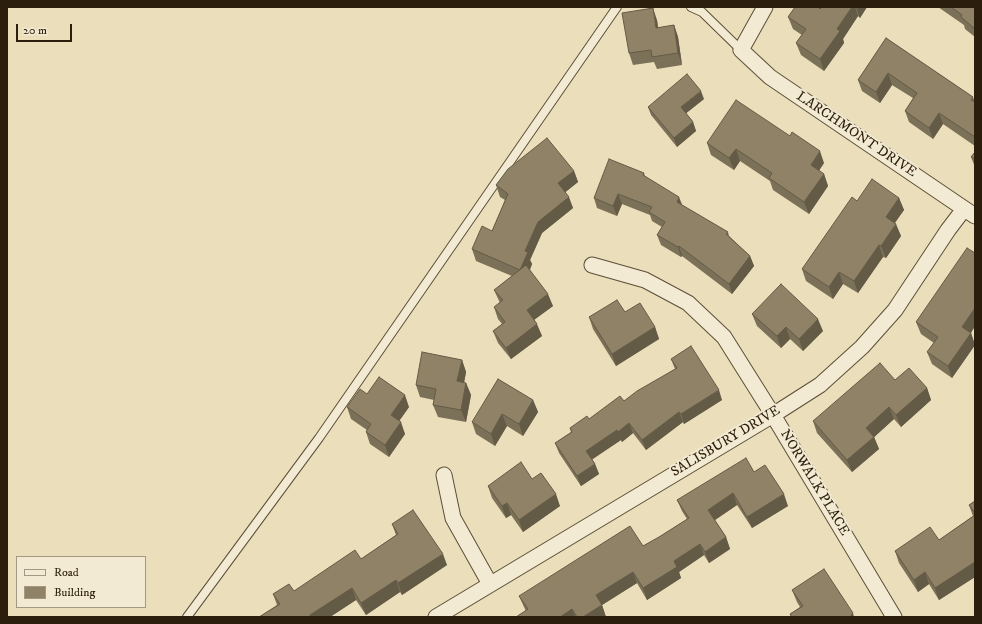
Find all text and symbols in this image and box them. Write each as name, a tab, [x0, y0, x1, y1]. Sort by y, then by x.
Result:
scale bar	[18, 16, 74, 42]
text: 20 m	[23, 23, 47, 38]
street label: LARCHMONT DRIVE	[793, 89, 919, 181]
street label: SALISBURY DRIVE	[668, 403, 784, 481]
street label: NORWALK PLACE	[776, 427, 852, 539]
legend	[16, 556, 146, 608]
text: Road	[54, 565, 79, 580]
text: Building	[54, 585, 95, 600]

